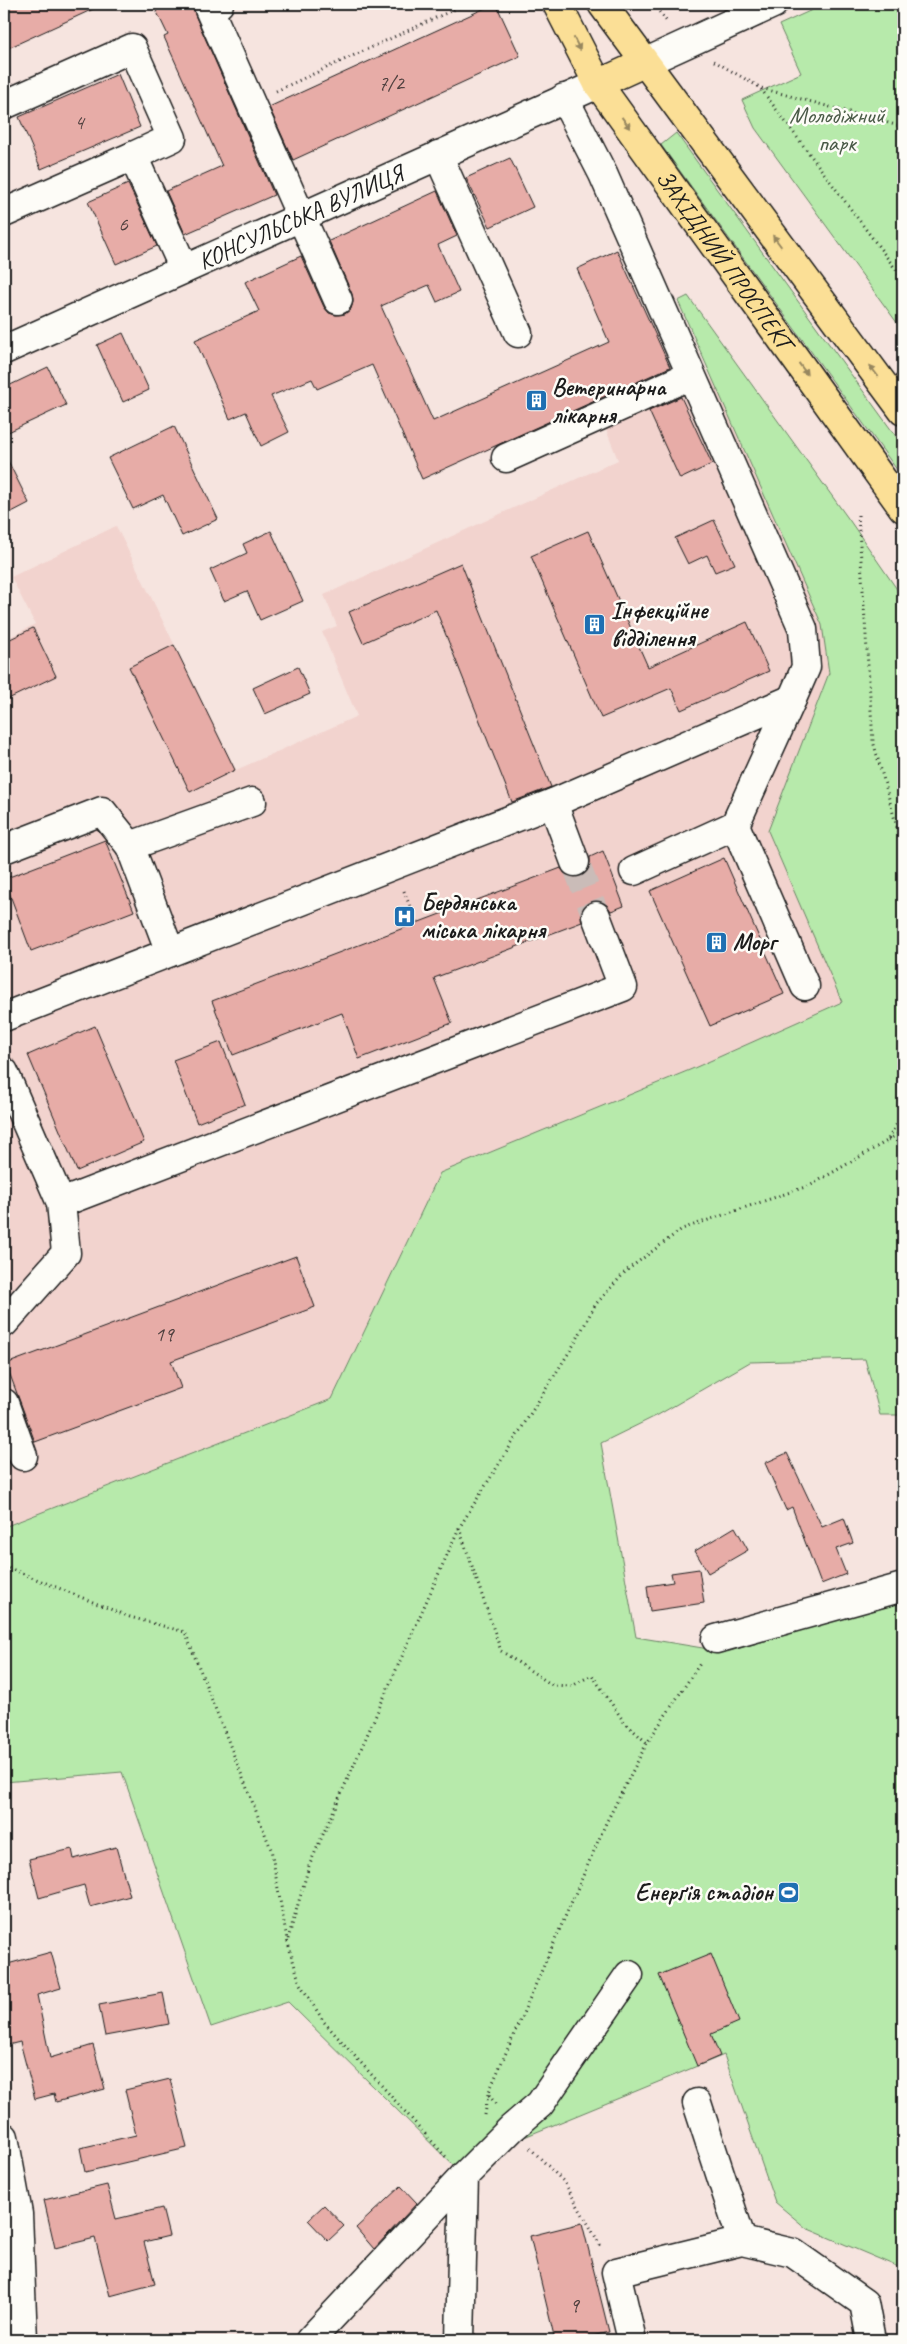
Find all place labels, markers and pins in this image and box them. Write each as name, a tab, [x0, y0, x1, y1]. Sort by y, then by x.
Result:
place label: Ветеринарна лікарня	[552, 372, 667, 430]
building icon: Ветеринарна лікарня	[524, 389, 548, 413]
place label: Інфекційне відділення	[611, 595, 709, 653]
building icon: Інфекційне відділення	[583, 612, 607, 636]
place label: Бердянська міська лікарня	[421, 887, 547, 945]
hospital icon: Бердянська міська лікарня	[393, 904, 417, 928]
place label: Морг	[733, 927, 779, 957]
building icon: Морг	[705, 930, 729, 954]
place label: Енерґія стадіон	[635, 1877, 774, 1907]
sports icon: Енерґія стадіон	[777, 1880, 801, 1904]

